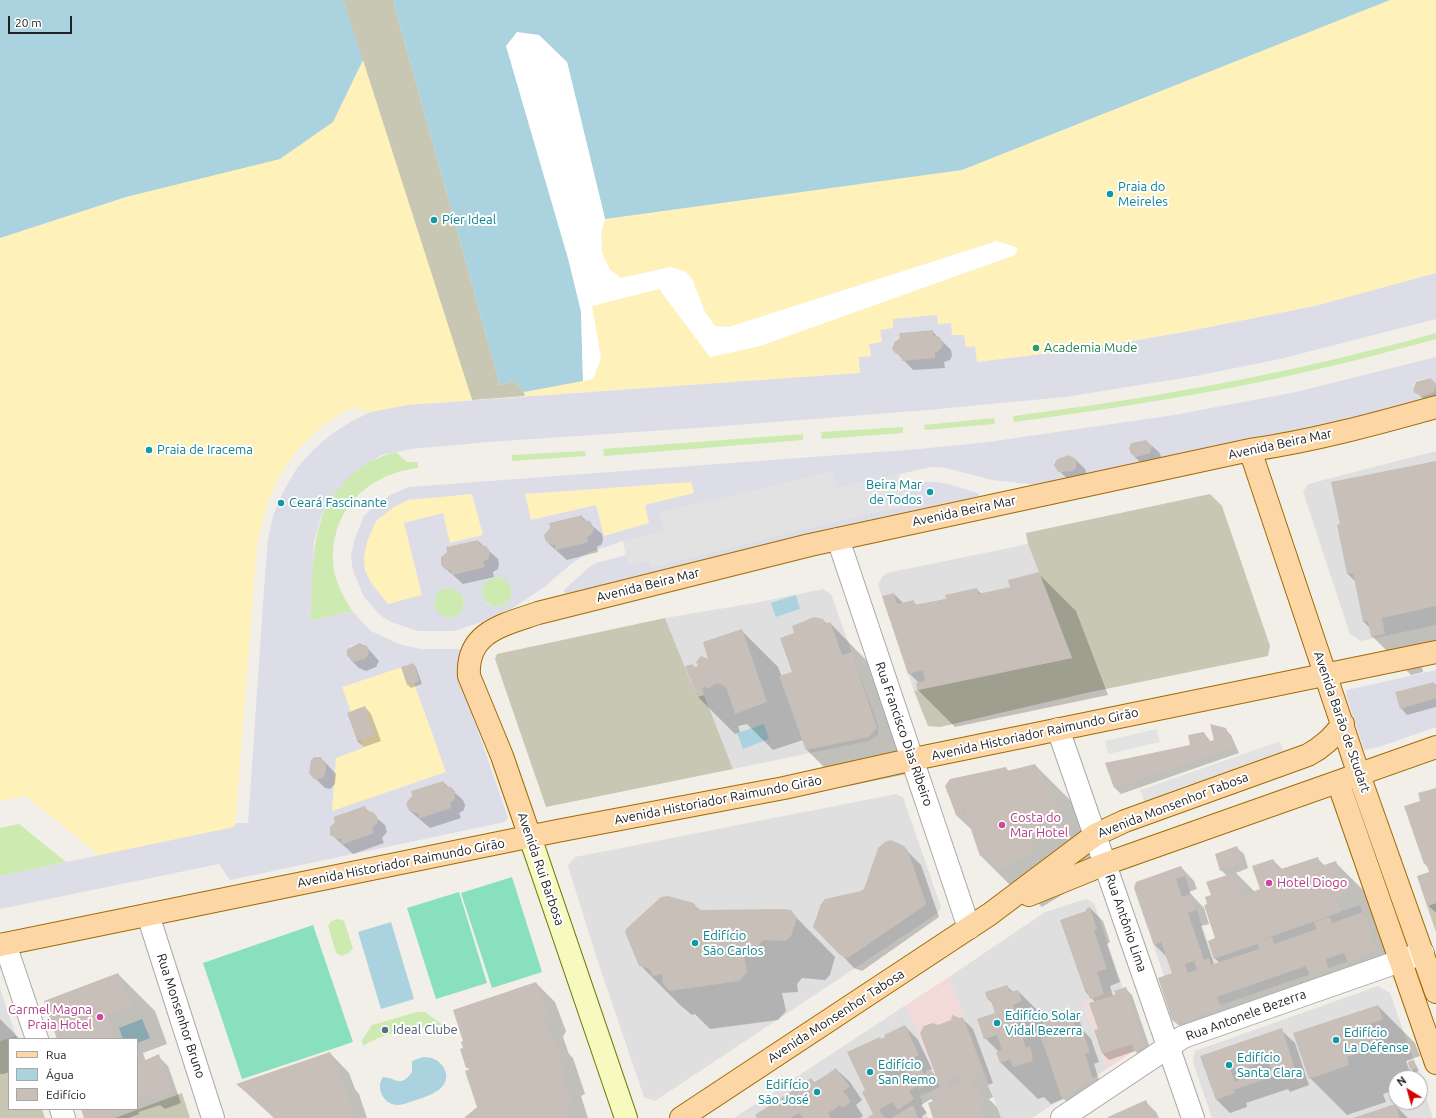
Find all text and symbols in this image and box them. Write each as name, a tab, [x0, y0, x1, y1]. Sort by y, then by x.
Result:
scale bar	[10, 8, 74, 34]
text: 20 m	[15, 16, 42, 29]
place label: Praia do Meireles	[1118, 179, 1168, 210]
marker: Praia do Meireles	[1105, 189, 1115, 199]
place label: Píer Ideal	[442, 212, 496, 228]
marker: Píer Ideal	[429, 215, 439, 225]
place label: Academia Mude	[1044, 340, 1137, 356]
marker: Academia Mude	[1031, 343, 1041, 353]
street label: Avenida Beira Mar	[1227, 425, 1333, 463]
place label: Praia de Iracema	[157, 442, 253, 458]
marker: Praia de Iracema	[144, 445, 154, 455]
place label: Beira Mar de Todos	[866, 477, 922, 508]
marker: Beira Mar de Todos	[925, 487, 935, 497]
street label: Avenida Beira Mar	[911, 492, 1017, 530]
place label: Ceará Fascinante	[289, 495, 387, 511]
marker: Ceará Fascinante	[276, 498, 286, 508]
street label: Avenida Beira Mar	[595, 565, 701, 605]
street label: Avenida Barão de Studart	[1311, 649, 1373, 795]
street label: Rua Francisco Dias Ribeiro	[872, 660, 936, 808]
street label: Avenida Historiador Raimundo Girão	[930, 704, 1140, 764]
street label: Avenida Monsenhor Tabosa	[1095, 769, 1251, 841]
street label: Avenida Historiador Raimundo Girão	[613, 772, 823, 828]
street label: Avenida Rui Barbosa	[514, 810, 568, 928]
place label: Costa do Mar Hotel	[1010, 810, 1068, 841]
marker: Costa do Mar Hotel	[997, 820, 1007, 830]
street label: Avenida Historiador Raimundo Girão	[296, 835, 506, 891]
street label: Rua Antônio Lima	[1102, 872, 1150, 974]
place label: Hotel Diogo	[1277, 875, 1347, 891]
marker: Hotel Diogo	[1264, 878, 1274, 888]
place label: Edifício São Carlos	[703, 928, 763, 959]
marker: Edifício São Carlos	[690, 938, 700, 948]
street label: Rua Monsenhor Bruno	[153, 952, 209, 1080]
street label: Avenida Monsenhor Tabosa	[765, 966, 907, 1066]
street label: Rua Antonele Bezerra	[1184, 986, 1308, 1044]
place label: Carmel Magna Praia Hotel	[8, 1002, 92, 1033]
place label: Edifício Solar Vidal Bezerra	[1005, 1008, 1082, 1039]
marker: Carmel Magna Praia Hotel	[95, 1012, 105, 1022]
marker: Edifício Solar Vidal Bezerra	[992, 1018, 1002, 1028]
place label: Ideal Clube	[393, 1022, 458, 1038]
marker: Ideal Clube	[380, 1025, 390, 1035]
place label: Edifício La Défense	[1344, 1025, 1409, 1056]
marker: Edifício La Défense	[1331, 1035, 1341, 1045]
legend	[8, 1038, 138, 1110]
text: Rua	[46, 1048, 67, 1061]
place label: Edifício Santa Clara	[1237, 1050, 1302, 1081]
place label: Edifício San Remo	[878, 1057, 936, 1088]
marker: Edifício Santa Clara	[1224, 1060, 1234, 1070]
marker: Edifício San Remo	[865, 1067, 875, 1077]
text: Água	[46, 1068, 74, 1081]
north arrow	[1388, 1070, 1428, 1110]
text: N	[1394, 1074, 1408, 1088]
place label: Edifício São José	[758, 1077, 809, 1108]
marker: Edifício São José	[812, 1087, 822, 1097]
text: Edifício	[46, 1088, 86, 1101]

